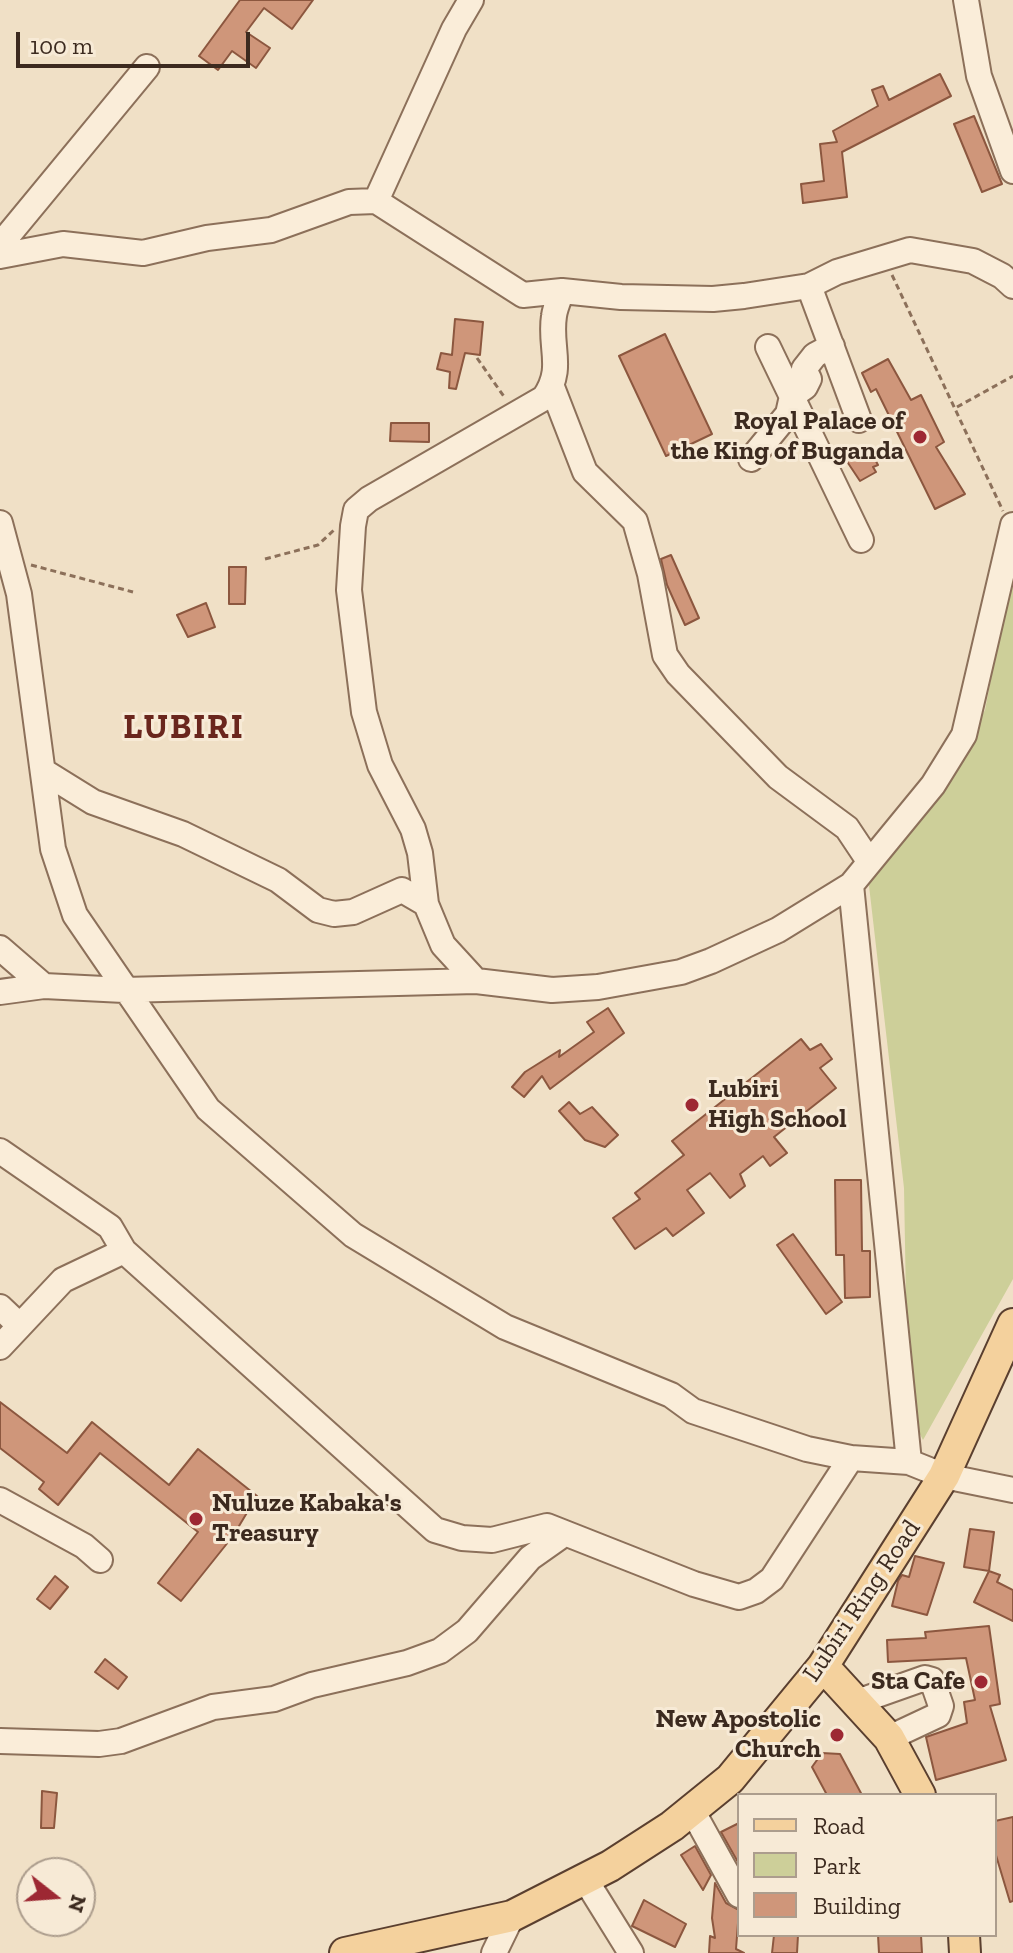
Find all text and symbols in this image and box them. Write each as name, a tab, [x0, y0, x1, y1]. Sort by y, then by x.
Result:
scale bar	[20, 16, 254, 66]
text: 100 m	[30, 31, 93, 60]
place label: Royal Palace of the King of Buganda	[671, 406, 904, 468]
marker: Royal Palace of the King of Buganda	[911, 428, 929, 446]
district label: LUBIRI	[123, 708, 245, 748]
place label: Lubiri High School	[708, 1074, 847, 1136]
marker: Lubiri High School	[683, 1096, 701, 1114]
place label: Nuluze Kabaka's Treasury	[212, 1488, 402, 1550]
marker: Nuluze Kabaka's Treasury	[187, 1510, 205, 1528]
street label: Lubiri Ring Road	[796, 1514, 928, 1688]
place label: Sta Cafe	[871, 1666, 965, 1698]
marker: Sta Cafe	[972, 1673, 990, 1691]
place label: New Apostolic Church	[656, 1704, 821, 1766]
marker: New Apostolic Church	[828, 1726, 846, 1744]
legend	[737, 1793, 997, 1937]
text: Road	[813, 1811, 865, 1840]
text: Park	[813, 1851, 861, 1880]
north arrow	[16, 1857, 96, 1937]
text: Building	[813, 1891, 901, 1920]
text: N	[62, 1892, 93, 1916]

